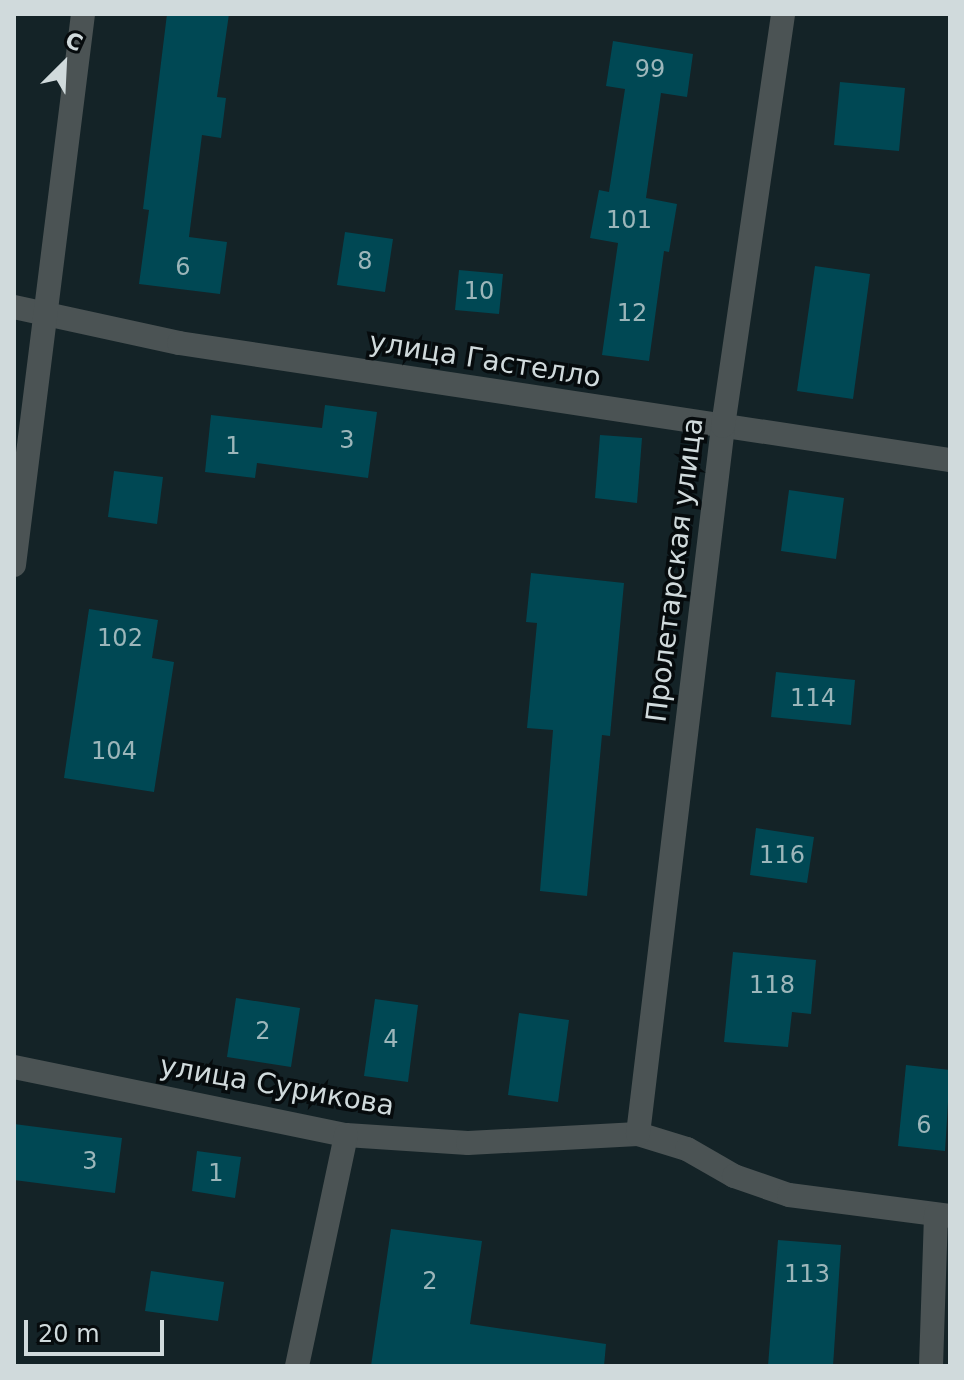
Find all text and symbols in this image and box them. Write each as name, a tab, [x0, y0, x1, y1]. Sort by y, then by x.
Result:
north arrow	[24, 24, 104, 104]
text: С	[62, 27, 86, 56]
house number: 99	[635, 56, 665, 84]
house number: 101	[606, 207, 652, 235]
house number: 8	[357, 248, 373, 276]
house number: 6	[175, 254, 191, 282]
house number: 10	[464, 278, 494, 306]
house number: 12	[617, 300, 647, 328]
street label: улица Гастелло	[367, 325, 603, 395]
street label: Пролетарская улица	[640, 416, 710, 724]
house number: 3	[339, 427, 355, 455]
house number: 1	[225, 433, 241, 461]
house number: 102	[97, 625, 143, 653]
house number: 114	[790, 685, 836, 713]
house number: 104	[91, 738, 137, 766]
house number: 116	[759, 842, 805, 870]
house number: 118	[749, 972, 795, 1000]
house number: 2	[255, 1018, 271, 1046]
house number: 4	[383, 1026, 399, 1054]
street label: улица Сурикова	[157, 1049, 397, 1123]
house number: 6	[916, 1112, 932, 1140]
house number: 3	[82, 1148, 98, 1176]
house number: 1	[208, 1160, 224, 1188]
house number: 113	[784, 1261, 830, 1289]
house number: 2	[422, 1268, 438, 1296]
scale bar	[28, 1304, 168, 1354]
text: 20 m	[38, 1320, 100, 1348]

